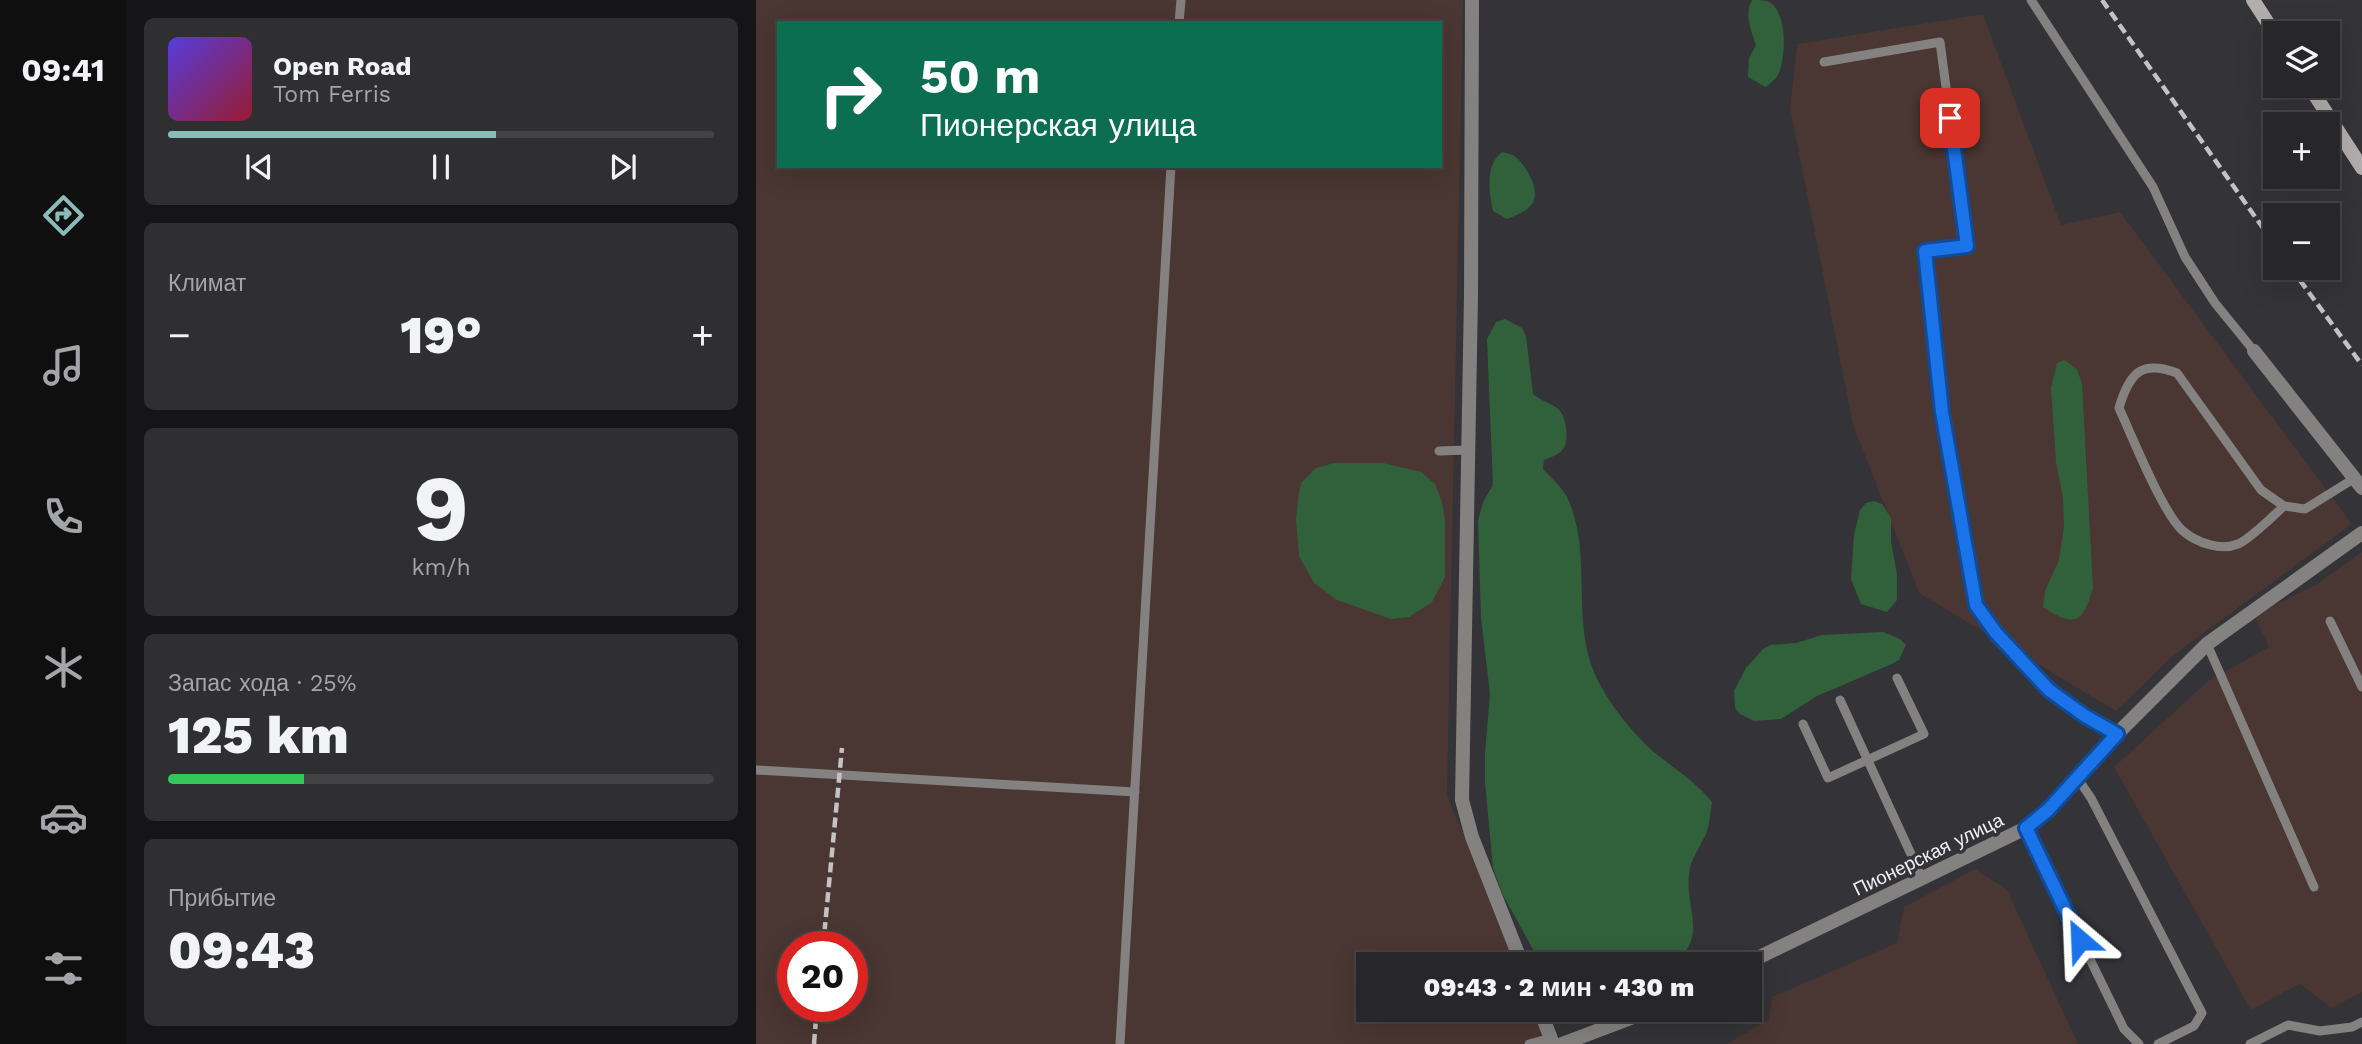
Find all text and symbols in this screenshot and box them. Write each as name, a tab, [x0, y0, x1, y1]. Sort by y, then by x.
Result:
map controls	[2263, 21, 2340, 280]
button: layers	[2263, 21, 2340, 98]
text: 50 m	[920, 47, 1040, 105]
icon: right	[805, 49, 896, 140]
text: 09:41	[21, 51, 105, 89]
text: Open Road	[273, 51, 411, 81]
text: Tom Ferris	[273, 81, 391, 108]
pin	[1920, 88, 1980, 148]
icon: arrive	[1931, 99, 1969, 137]
text: Пионерская улица	[920, 106, 1197, 144]
button: +	[2263, 112, 2340, 189]
icon: previous	[240, 148, 278, 186]
icon: pause	[422, 148, 460, 186]
icon: next	[604, 148, 642, 186]
icon: directions	[39, 191, 88, 240]
button: −	[2263, 203, 2340, 280]
text: Климат	[168, 270, 246, 297]
text: 19°	[400, 305, 482, 366]
text: −	[168, 313, 191, 357]
text: +	[691, 313, 714, 357]
icon: music	[39, 341, 88, 390]
text: 9	[413, 455, 469, 562]
icon: phone	[39, 492, 88, 541]
text: km/h	[411, 554, 471, 581]
icon: climate	[39, 643, 88, 692]
text: Запас хода · 25%	[168, 670, 356, 697]
text: 125 km	[168, 705, 349, 766]
icon: car	[39, 793, 88, 842]
street label: Пионерская улица	[1849, 808, 2007, 901]
text: Прибытие	[168, 885, 276, 912]
position arrow	[2043, 903, 2117, 977]
text: 09:43	[168, 920, 315, 981]
speed limit sign: 20	[777, 931, 868, 1022]
icon: filters	[39, 944, 88, 993]
text: 09:43 · 2 мин · 430 m	[1424, 972, 1694, 1002]

